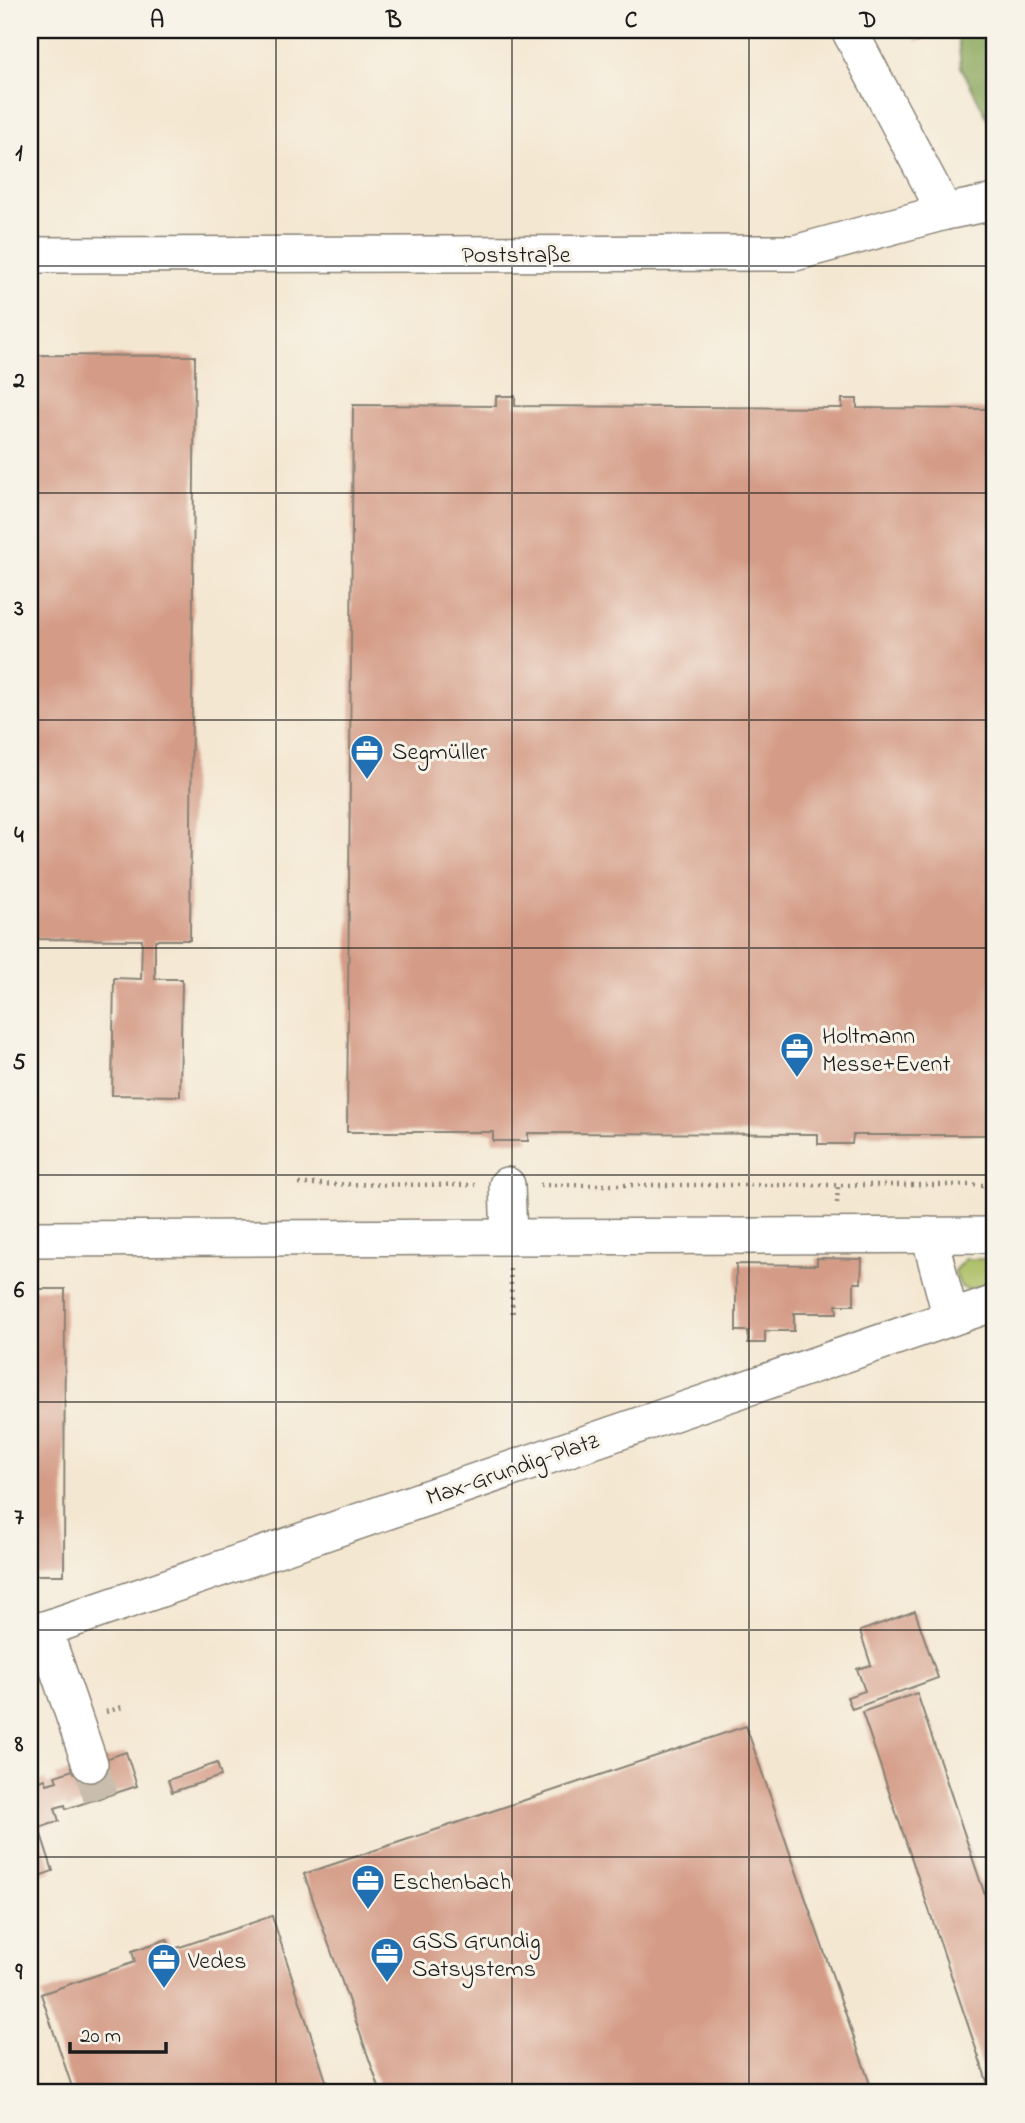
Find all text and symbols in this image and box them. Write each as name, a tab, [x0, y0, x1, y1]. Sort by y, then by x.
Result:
text: A	[150, 5, 164, 38]
text: B	[385, 5, 402, 38]
text: C	[625, 5, 638, 38]
text: D	[859, 5, 876, 38]
text: 1	[15, 138, 23, 171]
street label: Poststraße	[461, 239, 571, 274]
text: 2	[12, 365, 25, 398]
text: 3	[13, 593, 24, 626]
office icon: Segmüller	[348, 732, 386, 781]
place label: Segmüller	[392, 736, 488, 771]
text: 4	[14, 820, 24, 853]
place label: Holtmann Messe+Event	[822, 1020, 950, 1083]
office icon: Holtmann Messe+Event	[778, 1030, 816, 1079]
text: 5	[12, 1047, 26, 1080]
text: 6	[14, 1275, 25, 1308]
street label: Max-Grundig-Platz	[422, 1424, 605, 1516]
text: 7	[14, 1502, 24, 1535]
text: 8	[14, 1729, 24, 1762]
office icon: Eschenbach	[349, 1862, 387, 1911]
place label: Eschenbach	[392, 1866, 511, 1901]
place label: GSS Grundig Satsystems	[412, 1925, 540, 1989]
office icon: GSS Grundig Satsystems	[368, 1935, 406, 1984]
office icon: Vedes	[145, 1941, 183, 1990]
place label: Vedes	[187, 1945, 247, 1980]
text: 9	[15, 1957, 24, 1990]
scale bar	[70, 2011, 166, 2055]
text: 20 m	[80, 2022, 121, 2052]

